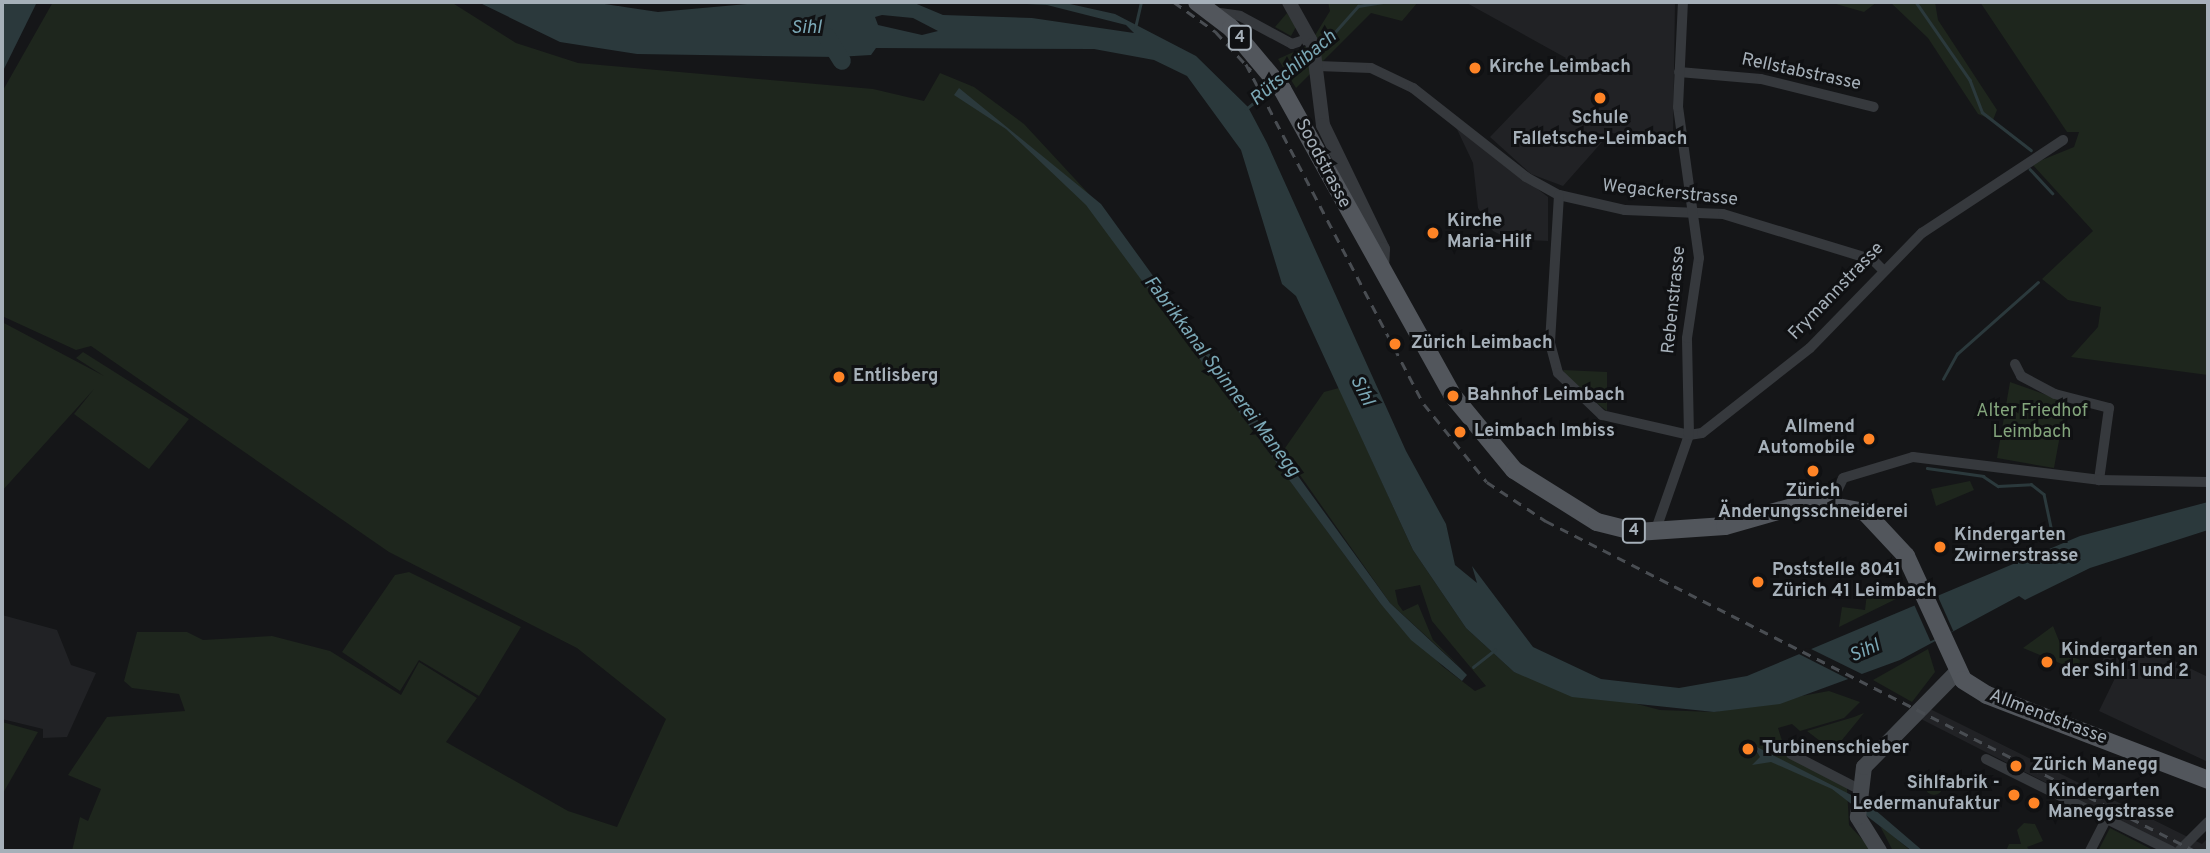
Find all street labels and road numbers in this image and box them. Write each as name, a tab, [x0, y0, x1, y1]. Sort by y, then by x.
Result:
road number: 4	[1228, 26, 1252, 50]
street label: Rellstabstrasse	[1739, 50, 1863, 96]
street label: Soodstrasse	[1289, 116, 1355, 212]
street label: Wegackerstrasse	[1601, 176, 1739, 212]
street label: Frymannstrasse	[1785, 238, 1889, 346]
street label: Rebenstrasse	[1659, 245, 1691, 355]
road number: 4	[1622, 518, 1646, 544]
street label: Allmendstrasse	[1986, 686, 2110, 750]

